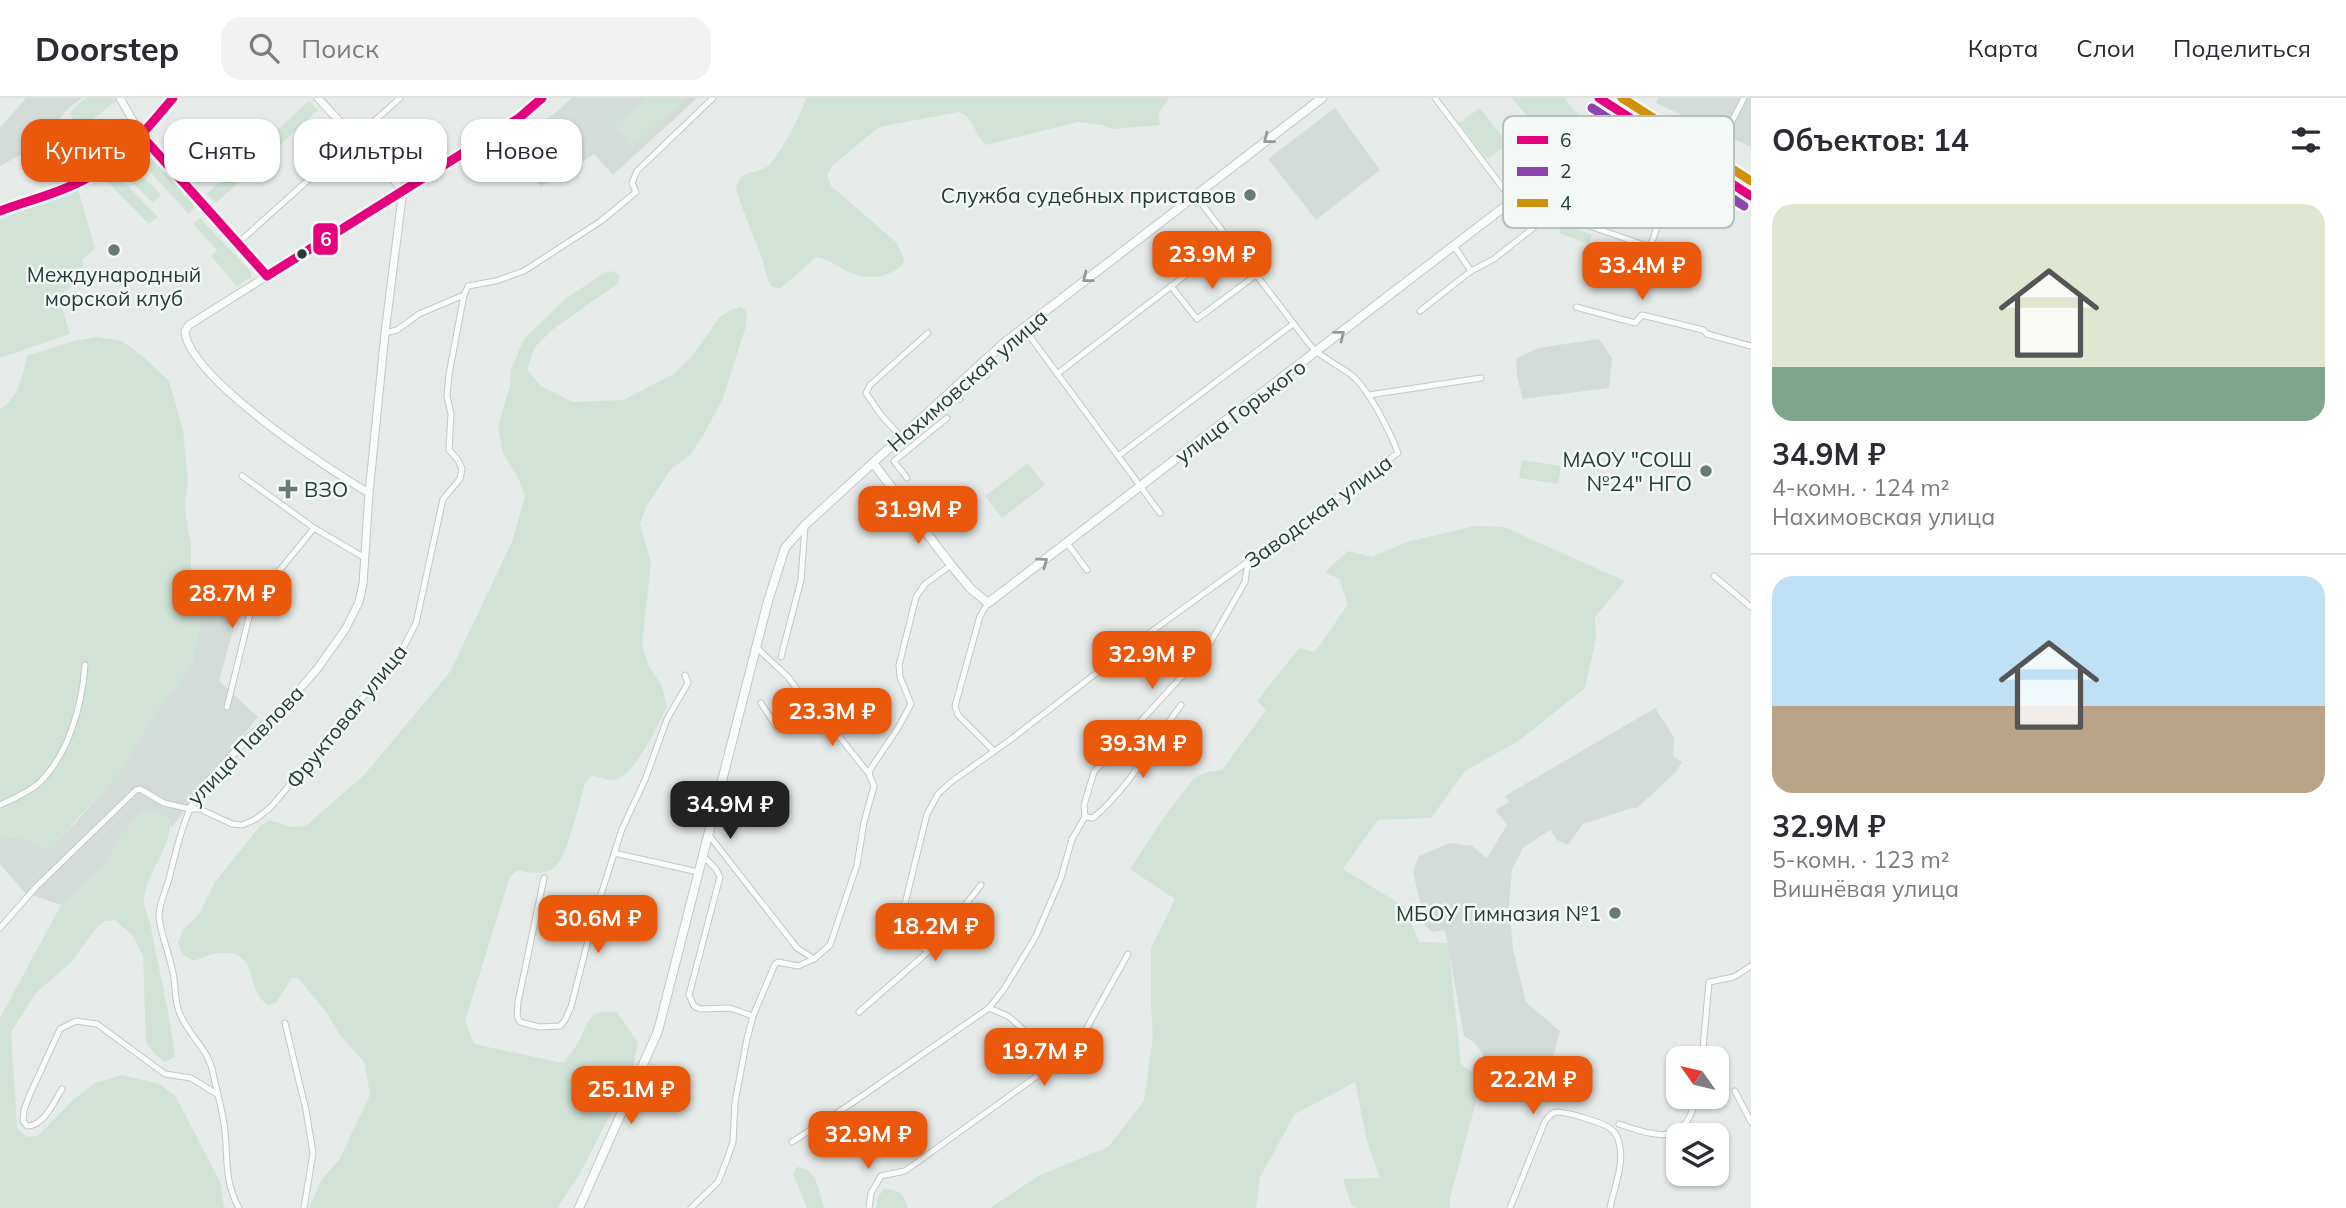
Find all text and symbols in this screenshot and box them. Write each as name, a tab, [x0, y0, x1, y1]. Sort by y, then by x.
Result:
search box	[221, 17, 711, 80]
text: Doorstep	[35, 28, 179, 69]
icon: search	[245, 29, 283, 67]
text: Поиск	[301, 32, 379, 65]
text: Карта	[1968, 33, 2038, 63]
text: Слои	[2076, 33, 2135, 63]
text: Поделиться	[2173, 33, 2311, 63]
legend	[1503, 116, 1734, 228]
chip: Купить	[21, 119, 150, 182]
chip: Снять	[164, 119, 280, 182]
chip: Фильтры	[294, 119, 447, 182]
chip: Новое	[461, 119, 582, 182]
text: Объектов: 14	[1772, 121, 1969, 159]
icon: filters	[2287, 121, 2325, 159]
text: 6	[1560, 128, 1571, 152]
one-way arrow	[1263, 131, 1276, 144]
text: 2	[1560, 159, 1571, 183]
place label: Служба судебных приставов	[941, 182, 1236, 208]
marker: Служба судебных приставов	[1242, 187, 1258, 203]
text: 4	[1560, 191, 1571, 215]
line badge: 6	[312, 222, 339, 256]
text: 6	[320, 227, 332, 251]
pin: 23.9M ₽	[1147, 232, 1277, 291]
text: 23.9M ₽	[1168, 239, 1256, 268]
marker: Международный морской клуб	[106, 242, 122, 258]
pin: 33.4M ₽	[1577, 242, 1707, 302]
unlabelled marker	[295, 247, 309, 261]
text: 33.4M ₽	[1598, 250, 1686, 279]
icon: home	[1986, 250, 2112, 376]
place label: Международный морской клуб	[27, 261, 201, 311]
one-way arrow	[1083, 269, 1095, 282]
street label: Нахимовская улица	[882, 303, 1052, 457]
one-way arrow	[1333, 330, 1345, 343]
street label: улица Горького	[1169, 353, 1311, 469]
text: 34.9M ₽	[1772, 435, 1886, 473]
place label: МАОУ "СОШ №24" НГО	[1563, 446, 1692, 496]
street label: Заводская улица	[1239, 449, 1397, 573]
marker: МАОУ "СОШ №24" НГО	[1698, 463, 1714, 479]
text: 4-комн. · 124 m²	[1772, 473, 1950, 502]
place label: ВЗО	[304, 476, 348, 502]
marker: ВЗО	[278, 479, 298, 499]
pin: 31.9M ₽	[853, 486, 983, 546]
text: 31.9M ₽	[874, 494, 962, 523]
text: Нахимовская улица	[1772, 502, 1995, 531]
one-way arrow	[1035, 557, 1047, 570]
pin: 28.7M ₽	[167, 570, 297, 630]
text: 28.7M ₽	[188, 578, 276, 607]
icon: home	[1986, 622, 2112, 748]
pin: 32.9M ₽	[1087, 632, 1217, 691]
street label: Фруктовая улица	[280, 639, 412, 793]
text: 32.9M ₽	[1108, 639, 1196, 668]
street label: улица Павлова	[181, 680, 309, 810]
pin: 23.3M ₽	[767, 688, 897, 748]
text: 23.3M ₽	[788, 696, 876, 725]
pin: 39.3M ₽	[1078, 720, 1208, 780]
text: 39.3M ₽	[1099, 728, 1187, 757]
pin: 34.9M ₽	[665, 782, 795, 841]
text: 34.9M ₽	[686, 789, 774, 818]
text: 32.9M ₽	[1772, 807, 1886, 845]
text: 5-комн. · 123 m²	[1772, 845, 1950, 874]
text: Вишнёвая улица	[1772, 874, 1959, 903]
pin: 30.6M ₽	[533, 896, 663, 955]
place label: МБОУ Гимназия №1	[1396, 900, 1601, 926]
text: 30.6M ₽	[554, 903, 642, 932]
pin: 18.2M ₽	[870, 904, 1000, 963]
marker: МБОУ Гимназия №1	[1607, 905, 1623, 921]
text: 18.2M ₽	[891, 911, 979, 940]
pin: 19.7M ₽	[979, 1028, 1109, 1088]
text: 19.7M ₽	[1000, 1036, 1088, 1065]
north arrow	[1666, 1046, 1729, 1110]
map controls	[1666, 1046, 1729, 1186]
pin: 22.2M ₽	[1468, 1056, 1598, 1116]
text: 22.2M ₽	[1489, 1064, 1577, 1093]
pin: 25.1M ₽	[566, 1066, 696, 1126]
text: 25.1M ₽	[587, 1074, 675, 1103]
pin: 32.9M ₽	[803, 1112, 933, 1171]
text: 32.9M ₽	[824, 1119, 912, 1148]
button: layers	[1666, 1123, 1729, 1186]

